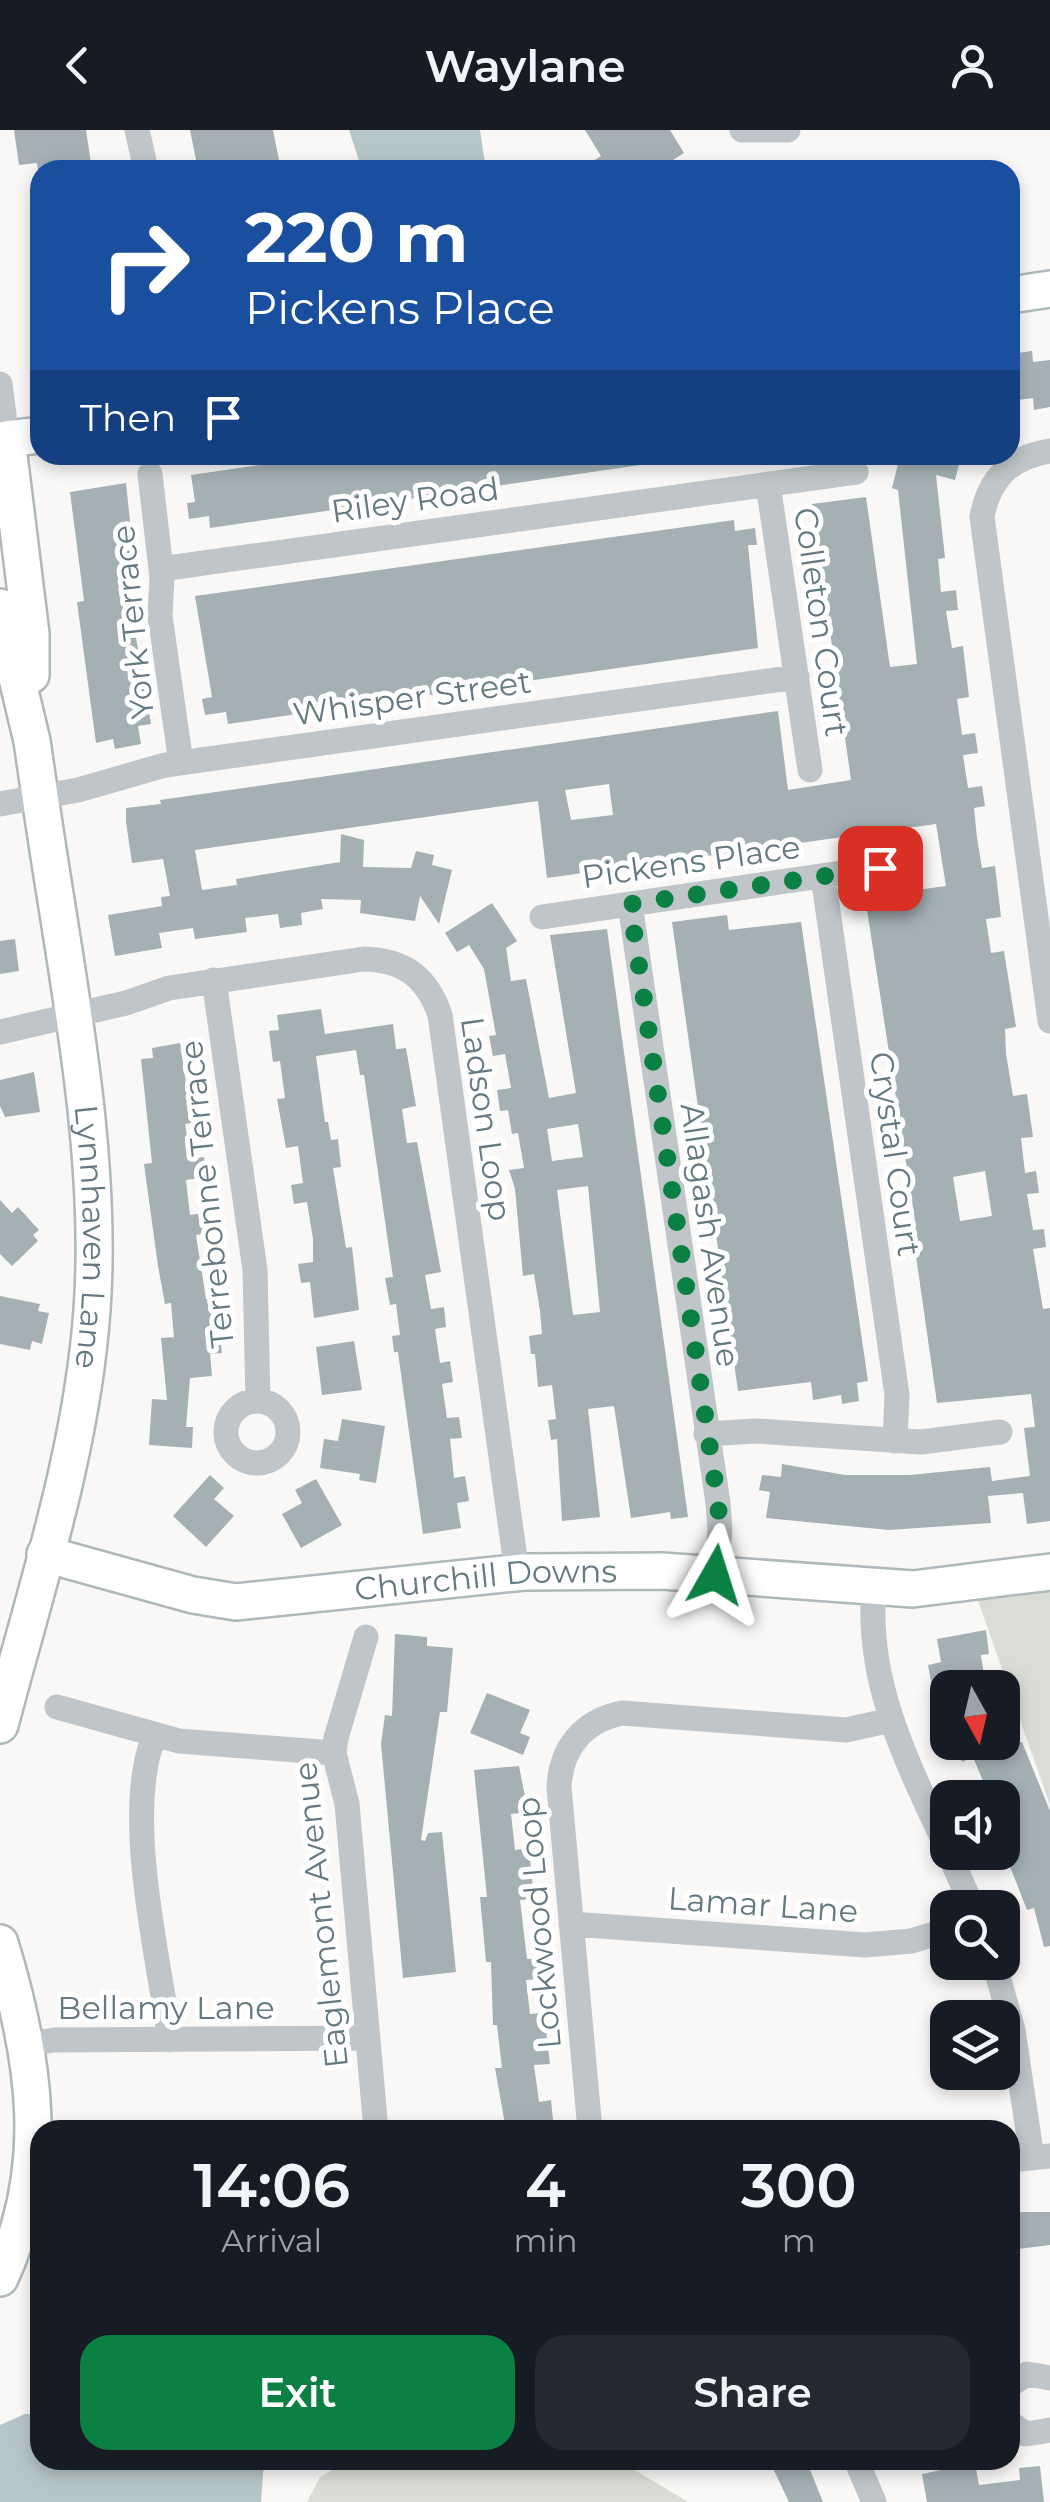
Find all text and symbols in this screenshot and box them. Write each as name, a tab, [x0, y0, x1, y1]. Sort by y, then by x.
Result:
icon: back	[50, 38, 105, 93]
text: Waylane	[425, 38, 625, 93]
icon: person	[945, 38, 1000, 93]
text: 220 m	[245, 194, 468, 280]
icon: right	[80, 200, 210, 330]
text: Pickens Place	[245, 280, 555, 335]
icon: arrive	[196, 390, 251, 445]
text: Then	[80, 394, 176, 441]
street label: Riley Road	[329, 468, 501, 531]
street label: Colleton Court	[786, 505, 857, 739]
street label: York Terrace	[103, 523, 162, 721]
street label: Whisper Street	[290, 662, 533, 734]
pin	[838, 826, 923, 911]
street label: Pickens Place	[579, 827, 803, 896]
icon: arrive	[853, 841, 908, 896]
street label: Ladson Loop	[453, 1014, 520, 1223]
street label: Terrebonne Terrace	[171, 1038, 242, 1350]
street label: Crystal Court	[862, 1049, 929, 1259]
street label: Allagash Avenue	[673, 1100, 748, 1369]
street label: Lynnhaven Lane	[67, 1103, 114, 1371]
position arrow	[663, 1523, 767, 1627]
street label: Churchill Downs	[352, 1551, 617, 1609]
north arrow	[930, 1670, 1020, 1760]
map controls	[930, 1670, 1020, 2090]
street label: Eaglemont Avenue	[285, 1760, 356, 2070]
button: sound	[930, 1780, 1020, 1870]
street label: Lockwood Loop	[508, 1795, 569, 2051]
street label: Lamar Lane	[667, 1878, 859, 1931]
button: search	[930, 1890, 1020, 1980]
street label: Bellamy Lane	[57, 1988, 275, 2027]
button: layers	[930, 2000, 1020, 2090]
text: 14:06	[193, 2149, 350, 2222]
text: 4	[525, 2149, 566, 2222]
text: 300	[741, 2149, 857, 2222]
text: Arrival	[221, 2221, 322, 2260]
text: min	[513, 2221, 578, 2260]
text: m	[782, 2221, 816, 2260]
button: Exit	[80, 2335, 515, 2450]
button: Share	[535, 2335, 970, 2450]

